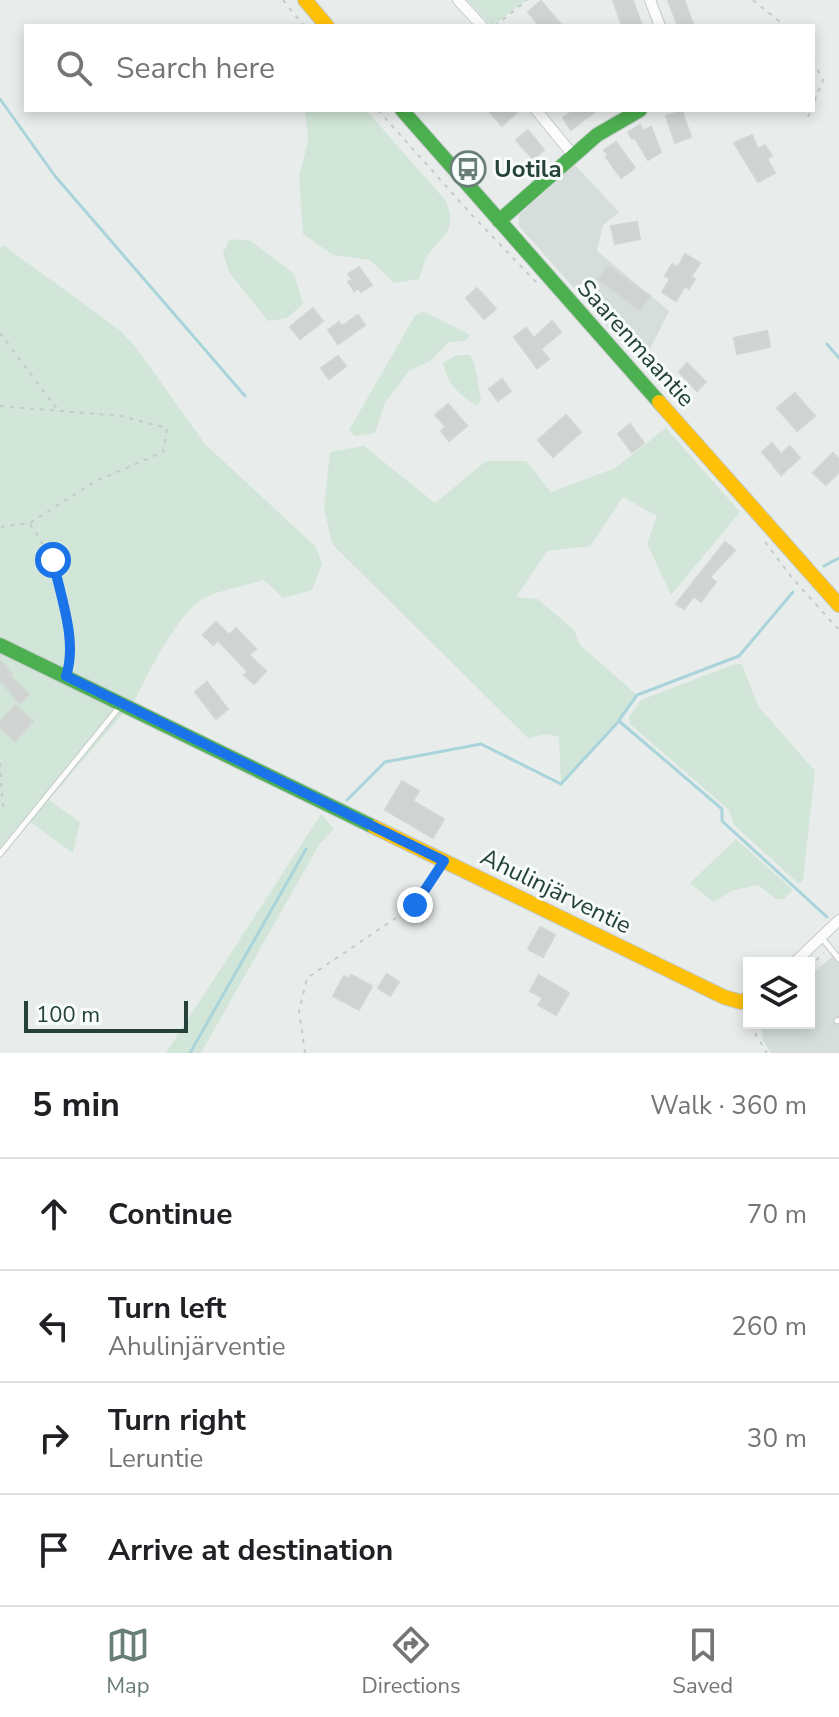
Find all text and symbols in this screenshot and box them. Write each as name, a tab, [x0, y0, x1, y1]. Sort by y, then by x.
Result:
search box	[24, 24, 815, 112]
icon: search	[52, 46, 96, 90]
text: Search here	[116, 48, 275, 89]
bus stop icon: Uotila	[449, 150, 487, 188]
place label: Uotila	[494, 153, 562, 185]
street label: Saarenmaantie	[570, 272, 702, 414]
route start	[35, 542, 71, 578]
street label: Ahulinjärventie	[475, 841, 637, 941]
route end	[397, 887, 433, 923]
map controls	[743, 957, 815, 1029]
button: layers	[743, 957, 815, 1029]
scale bar	[24, 997, 188, 1033]
text: 100 m	[36, 1000, 100, 1030]
text: 5 min	[32, 1082, 120, 1128]
text: Walk · 360 m	[650, 1088, 807, 1123]
icon: ahead	[32, 1192, 76, 1236]
text: Continue	[108, 1194, 233, 1235]
text: 70 m	[747, 1197, 807, 1232]
text: Turn left	[108, 1288, 226, 1329]
icon: left	[32, 1304, 76, 1348]
text: 260 m	[731, 1309, 807, 1344]
text: Ahulinjärventie	[108, 1329, 286, 1364]
text: Turn right	[108, 1400, 246, 1441]
icon: right	[32, 1416, 76, 1460]
text: 30 m	[747, 1421, 807, 1456]
text: Leruntie	[108, 1441, 203, 1476]
icon: arrive	[32, 1528, 76, 1572]
text: Arrive at destination	[108, 1530, 393, 1571]
tab: Map	[106, 1623, 150, 1701]
tab: Directions	[362, 1623, 461, 1701]
tab: Saved	[672, 1623, 733, 1701]

